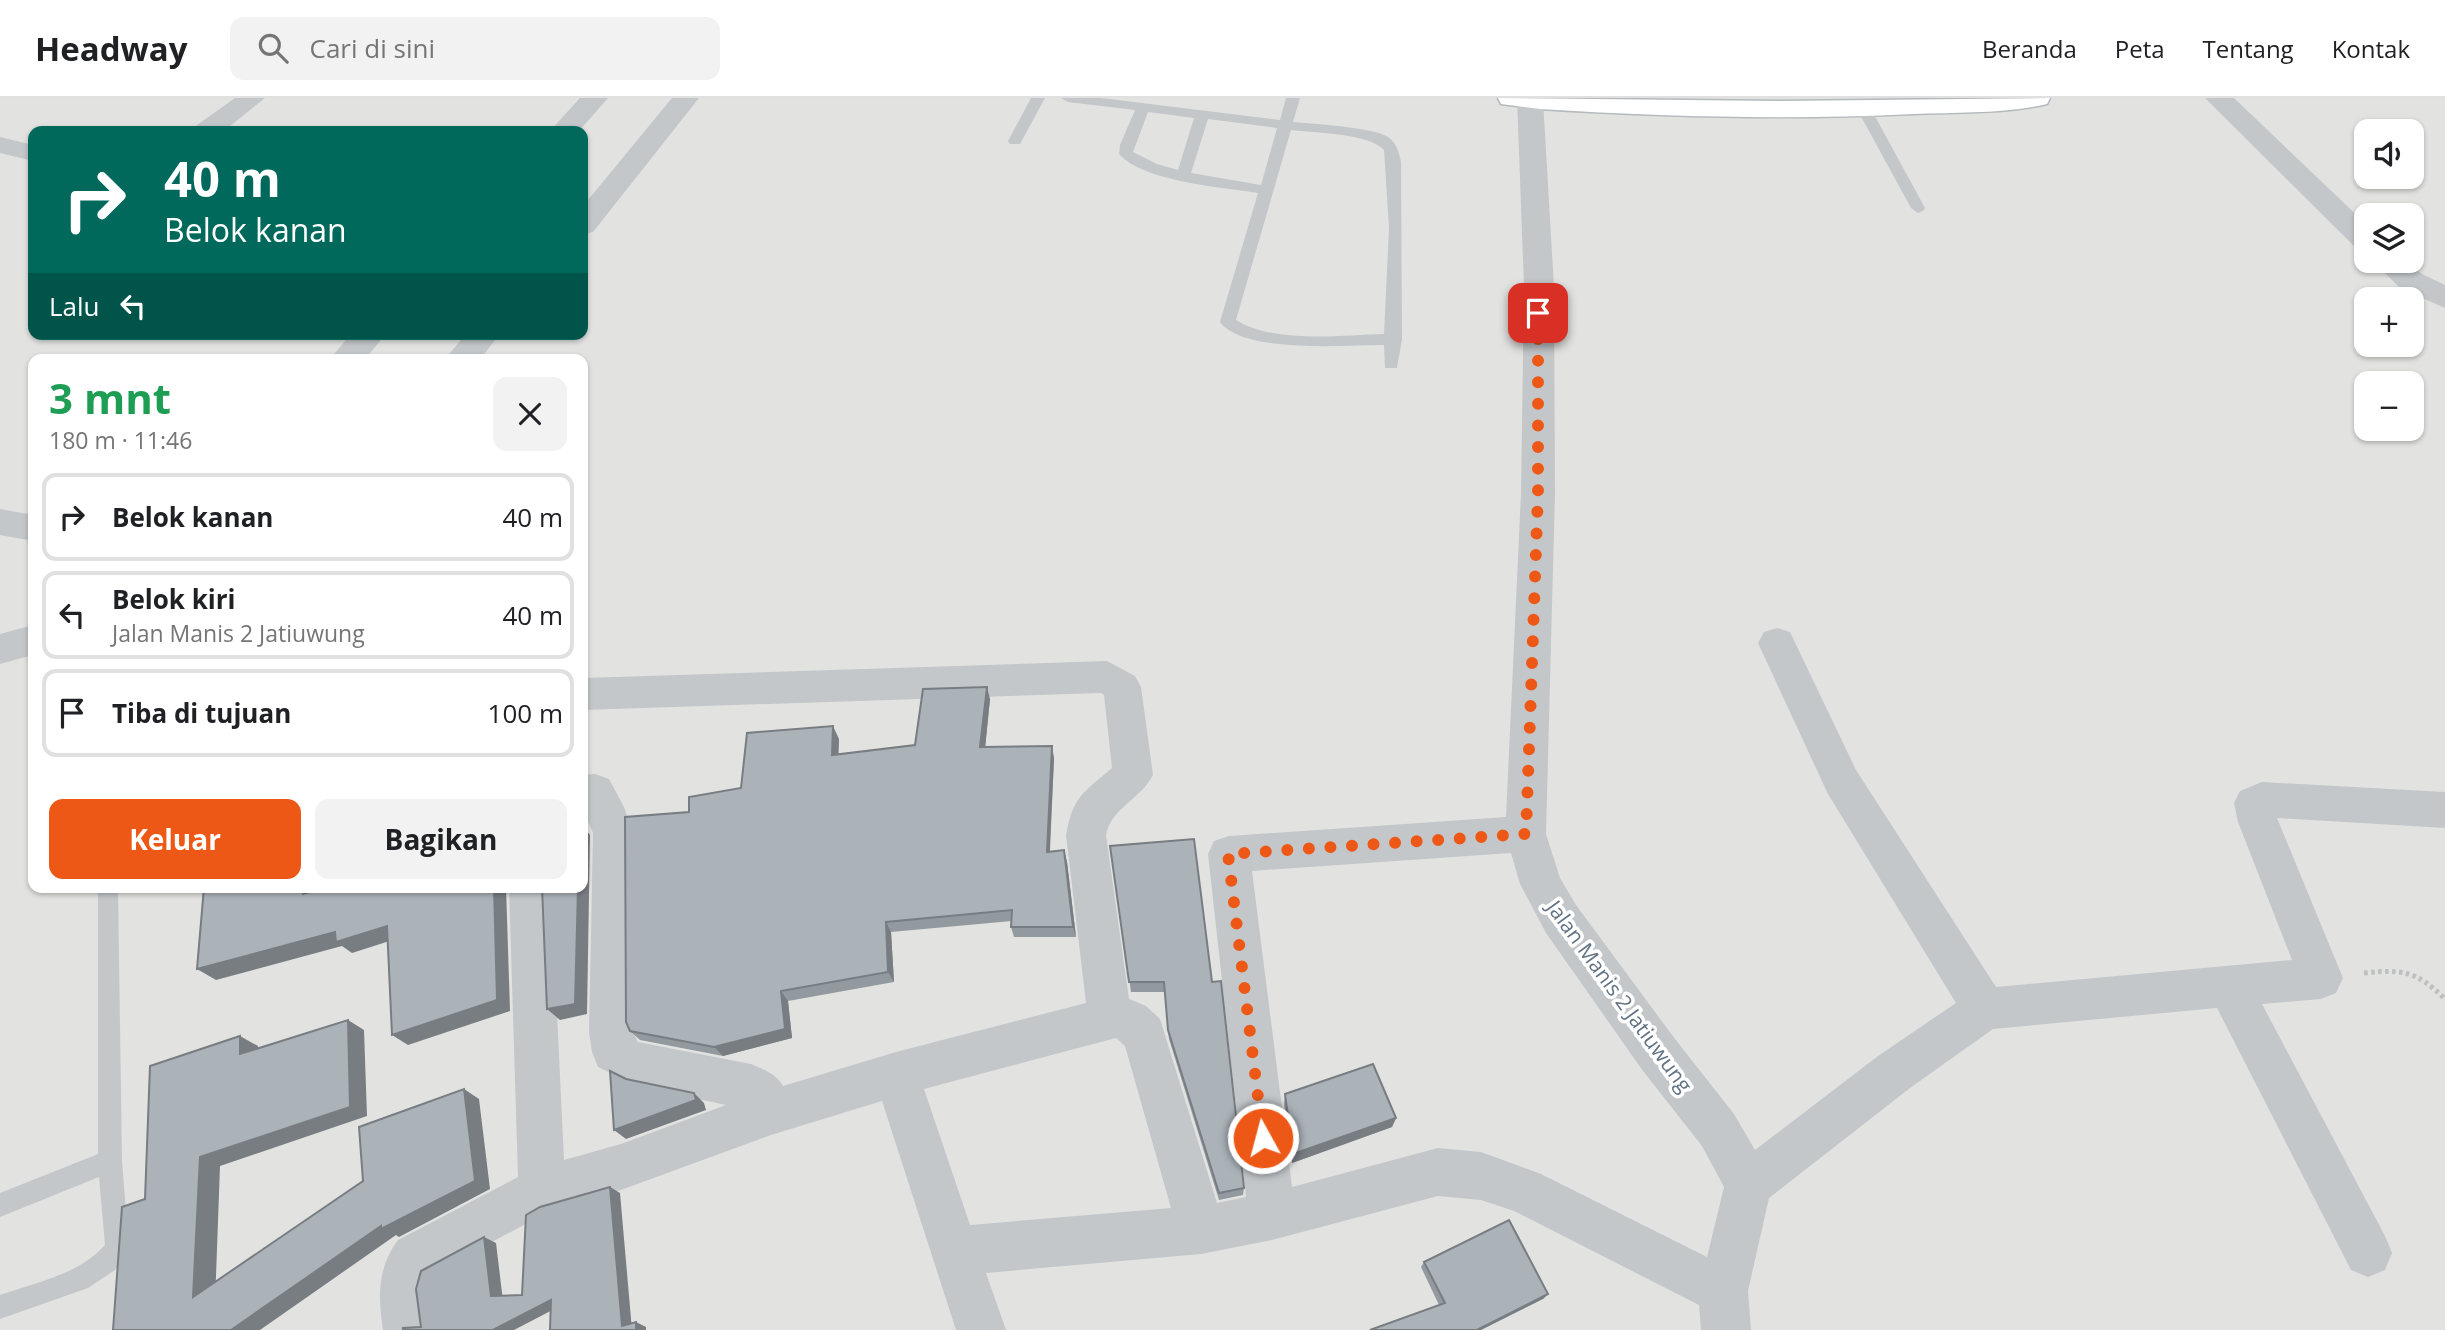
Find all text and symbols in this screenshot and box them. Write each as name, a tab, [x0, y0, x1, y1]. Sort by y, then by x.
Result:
search box	[230, 17, 720, 80]
text: Headway	[35, 26, 188, 71]
icon: search	[254, 29, 292, 67]
text: Cari di sini	[310, 30, 435, 66]
text: Beranda	[1982, 32, 2077, 65]
text: Peta	[2115, 32, 2165, 65]
text: Tentang	[2203, 32, 2294, 65]
text: Kontak	[2332, 32, 2410, 65]
map controls	[2354, 119, 2424, 441]
button: sound	[2354, 119, 2424, 189]
text: 40 m	[164, 145, 281, 211]
icon: right	[49, 154, 140, 245]
button: layers	[2354, 203, 2424, 273]
text: Belok kanan	[164, 208, 347, 251]
pin	[1508, 283, 1568, 343]
icon: left	[114, 287, 152, 325]
button: +	[2354, 287, 2424, 357]
text: Lalu	[49, 288, 100, 324]
icon: arrive	[1519, 294, 1557, 332]
text: 3 mnt	[49, 369, 171, 426]
button: −	[2354, 371, 2424, 441]
button: close	[493, 377, 567, 451]
text: 180 m · 11:46	[49, 424, 192, 456]
icon: right	[53, 498, 91, 536]
text: Belok kanan	[112, 499, 273, 535]
text: 40 m	[502, 499, 563, 535]
text: Belok kiri	[112, 581, 236, 617]
icon: left	[53, 596, 91, 634]
text: 40 m	[502, 597, 563, 633]
text: Jalan Manis 2 Jatiuwung	[112, 617, 365, 649]
icon: arrive	[53, 694, 91, 732]
text: Tiba di tujuan	[112, 695, 291, 731]
text: 100 m	[488, 695, 563, 731]
button: Keluar	[49, 799, 301, 879]
button: Bagikan	[315, 799, 567, 879]
street label: Jalan Manis 2 Jatiuwung	[1540, 893, 1699, 1098]
position arrow	[1226, 1101, 1300, 1175]

